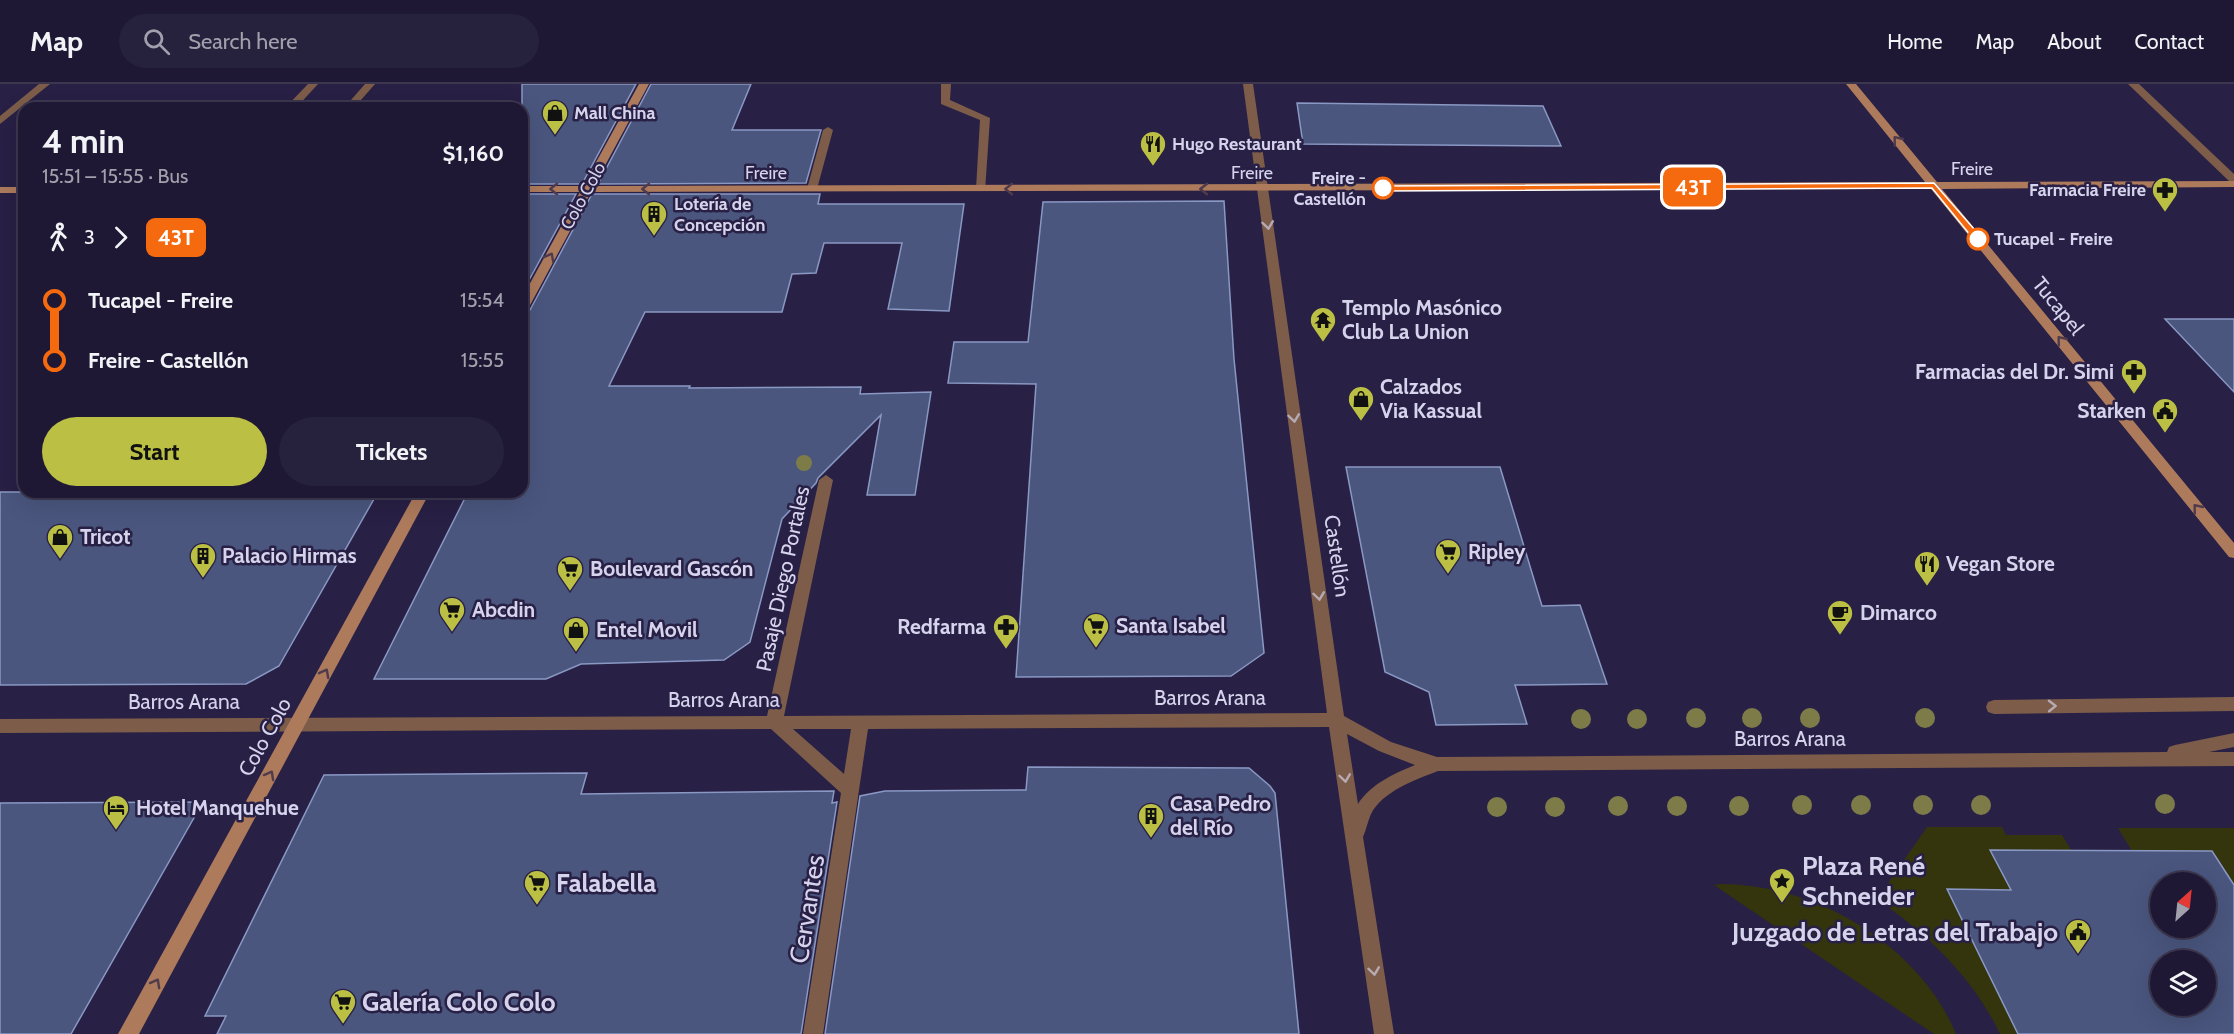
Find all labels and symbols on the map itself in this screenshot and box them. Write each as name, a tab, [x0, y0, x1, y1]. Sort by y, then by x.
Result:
shop icon: Mall China	[540, 98, 570, 136]
place label: Mall China	[574, 102, 656, 124]
restaurant icon: Hugo Restaurant	[1138, 129, 1168, 167]
place label: Hugo Restaurant	[1172, 133, 1302, 155]
one-way arrow	[1893, 136, 1904, 147]
street label: Colo Colo	[556, 158, 611, 234]
street label: Freire	[1951, 158, 1993, 180]
street label: Freire	[745, 162, 787, 184]
street label: Freire	[1231, 162, 1273, 184]
place label: Freire - Castellón	[1293, 167, 1366, 210]
line badge: 43T	[1658, 168, 1728, 206]
pharmacy icon: Farmacia Freire	[2150, 175, 2180, 213]
marker: Freire - Castellón	[1372, 177, 1394, 199]
place label: Farmacia Freire	[2029, 179, 2146, 201]
one-way arrow	[550, 183, 559, 195]
one-way arrow	[641, 183, 650, 195]
one-way arrow	[1004, 183, 1013, 195]
one-way arrow	[1199, 183, 1208, 195]
place label: Lotería de Concepción	[674, 193, 765, 236]
building icon: Lotería de Concepción	[639, 199, 669, 237]
one-way arrow	[1261, 221, 1273, 230]
marker: Tucapel - Freire	[1967, 228, 1989, 250]
place label: Tucapel - Freire	[1994, 228, 2113, 250]
one-way arrow	[543, 253, 554, 263]
street label: Tucapel	[2027, 272, 2089, 340]
place label: Templo Masónico Club La Union	[1342, 295, 1502, 344]
temple icon: Templo Masónico Club La Union	[1308, 305, 1338, 343]
one-way arrow	[2057, 336, 2068, 347]
pharmacy icon: Farmacias del Dr. Simi	[2119, 357, 2149, 395]
place label: Farmacias del Dr. Simi	[1915, 359, 2114, 384]
place label: Calzados Via Kassual	[1380, 374, 1482, 423]
shop icon: Calzados Via Kassual	[1346, 384, 1376, 422]
public building icon: Starken	[2150, 396, 2180, 434]
place label: Starken	[2077, 398, 2146, 423]
one-way arrow	[1288, 414, 1300, 423]
street label: Pasaje Diego Portales	[751, 484, 815, 674]
one-way arrow	[2193, 504, 2204, 515]
street label: Castellón	[1319, 513, 1356, 599]
shop icon: Tricot	[45, 522, 75, 560]
place label: Tricot	[80, 524, 130, 549]
supermarket icon: Ripley	[1433, 537, 1463, 575]
place label: Ripley	[1468, 539, 1526, 564]
building icon: Palacio Hirmas	[188, 541, 218, 579]
place label: Palacio Hirmas	[222, 543, 357, 568]
restaurant icon: Vegan Store	[1912, 549, 1942, 587]
place label: Vegan Store	[1946, 551, 2055, 576]
supermarket icon: Boulevard Gascón	[555, 554, 585, 592]
place label: Boulevard Gascón	[590, 556, 753, 581]
one-way arrow	[1313, 591, 1325, 600]
supermarket icon: Abcdin	[437, 595, 467, 633]
place label: Abcdin	[472, 597, 535, 622]
cafe icon: Dimarco	[1825, 598, 1855, 636]
place label: Dimarco	[1860, 600, 1937, 625]
supermarket icon: Santa Isabel	[1081, 611, 1111, 649]
pharmacy icon: Redfarma	[991, 612, 1021, 650]
place label: Santa Isabel	[1116, 613, 1226, 638]
place label: Redfarma	[897, 614, 987, 639]
shop icon: Entel Movil	[561, 615, 591, 653]
place label: Entel Movil	[596, 617, 698, 642]
one-way arrow	[318, 668, 329, 679]
street label: Barros Arana	[1154, 685, 1266, 710]
street label: Barros Arana	[668, 687, 780, 712]
street label: Barros Arana	[128, 689, 240, 714]
street label: Colo Colo	[233, 693, 296, 780]
one-way arrow	[2048, 700, 2057, 712]
street label: Barros Arana	[1734, 726, 1846, 751]
one-way arrow	[263, 770, 274, 781]
one-way arrow	[1339, 773, 1351, 782]
place label: Casa Pedro del Río	[1170, 791, 1271, 840]
hotel icon: Hotel Manquehue	[101, 793, 131, 831]
place label: Hotel Manquehue	[136, 795, 299, 820]
building icon: Casa Pedro del Río	[1136, 801, 1166, 839]
place label: Plaza René Schneider	[1802, 850, 1925, 912]
street label: Cervantes	[783, 852, 831, 966]
place icon: Plaza René Schneider	[1767, 866, 1797, 904]
place label: Falabella	[556, 867, 656, 899]
supermarket icon: Falabella	[522, 868, 552, 906]
north arrow	[2150, 872, 2216, 938]
place label: Juzgado de Letras del Trabajo	[1731, 916, 2058, 948]
public building icon: Juzgado de Letras del Trabajo	[2063, 917, 2093, 955]
one-way arrow	[1368, 966, 1380, 975]
one-way arrow	[149, 978, 160, 989]
place label: Galería Colo Colo	[362, 986, 556, 1018]
supermarket icon: Galería Colo Colo	[328, 987, 358, 1025]

